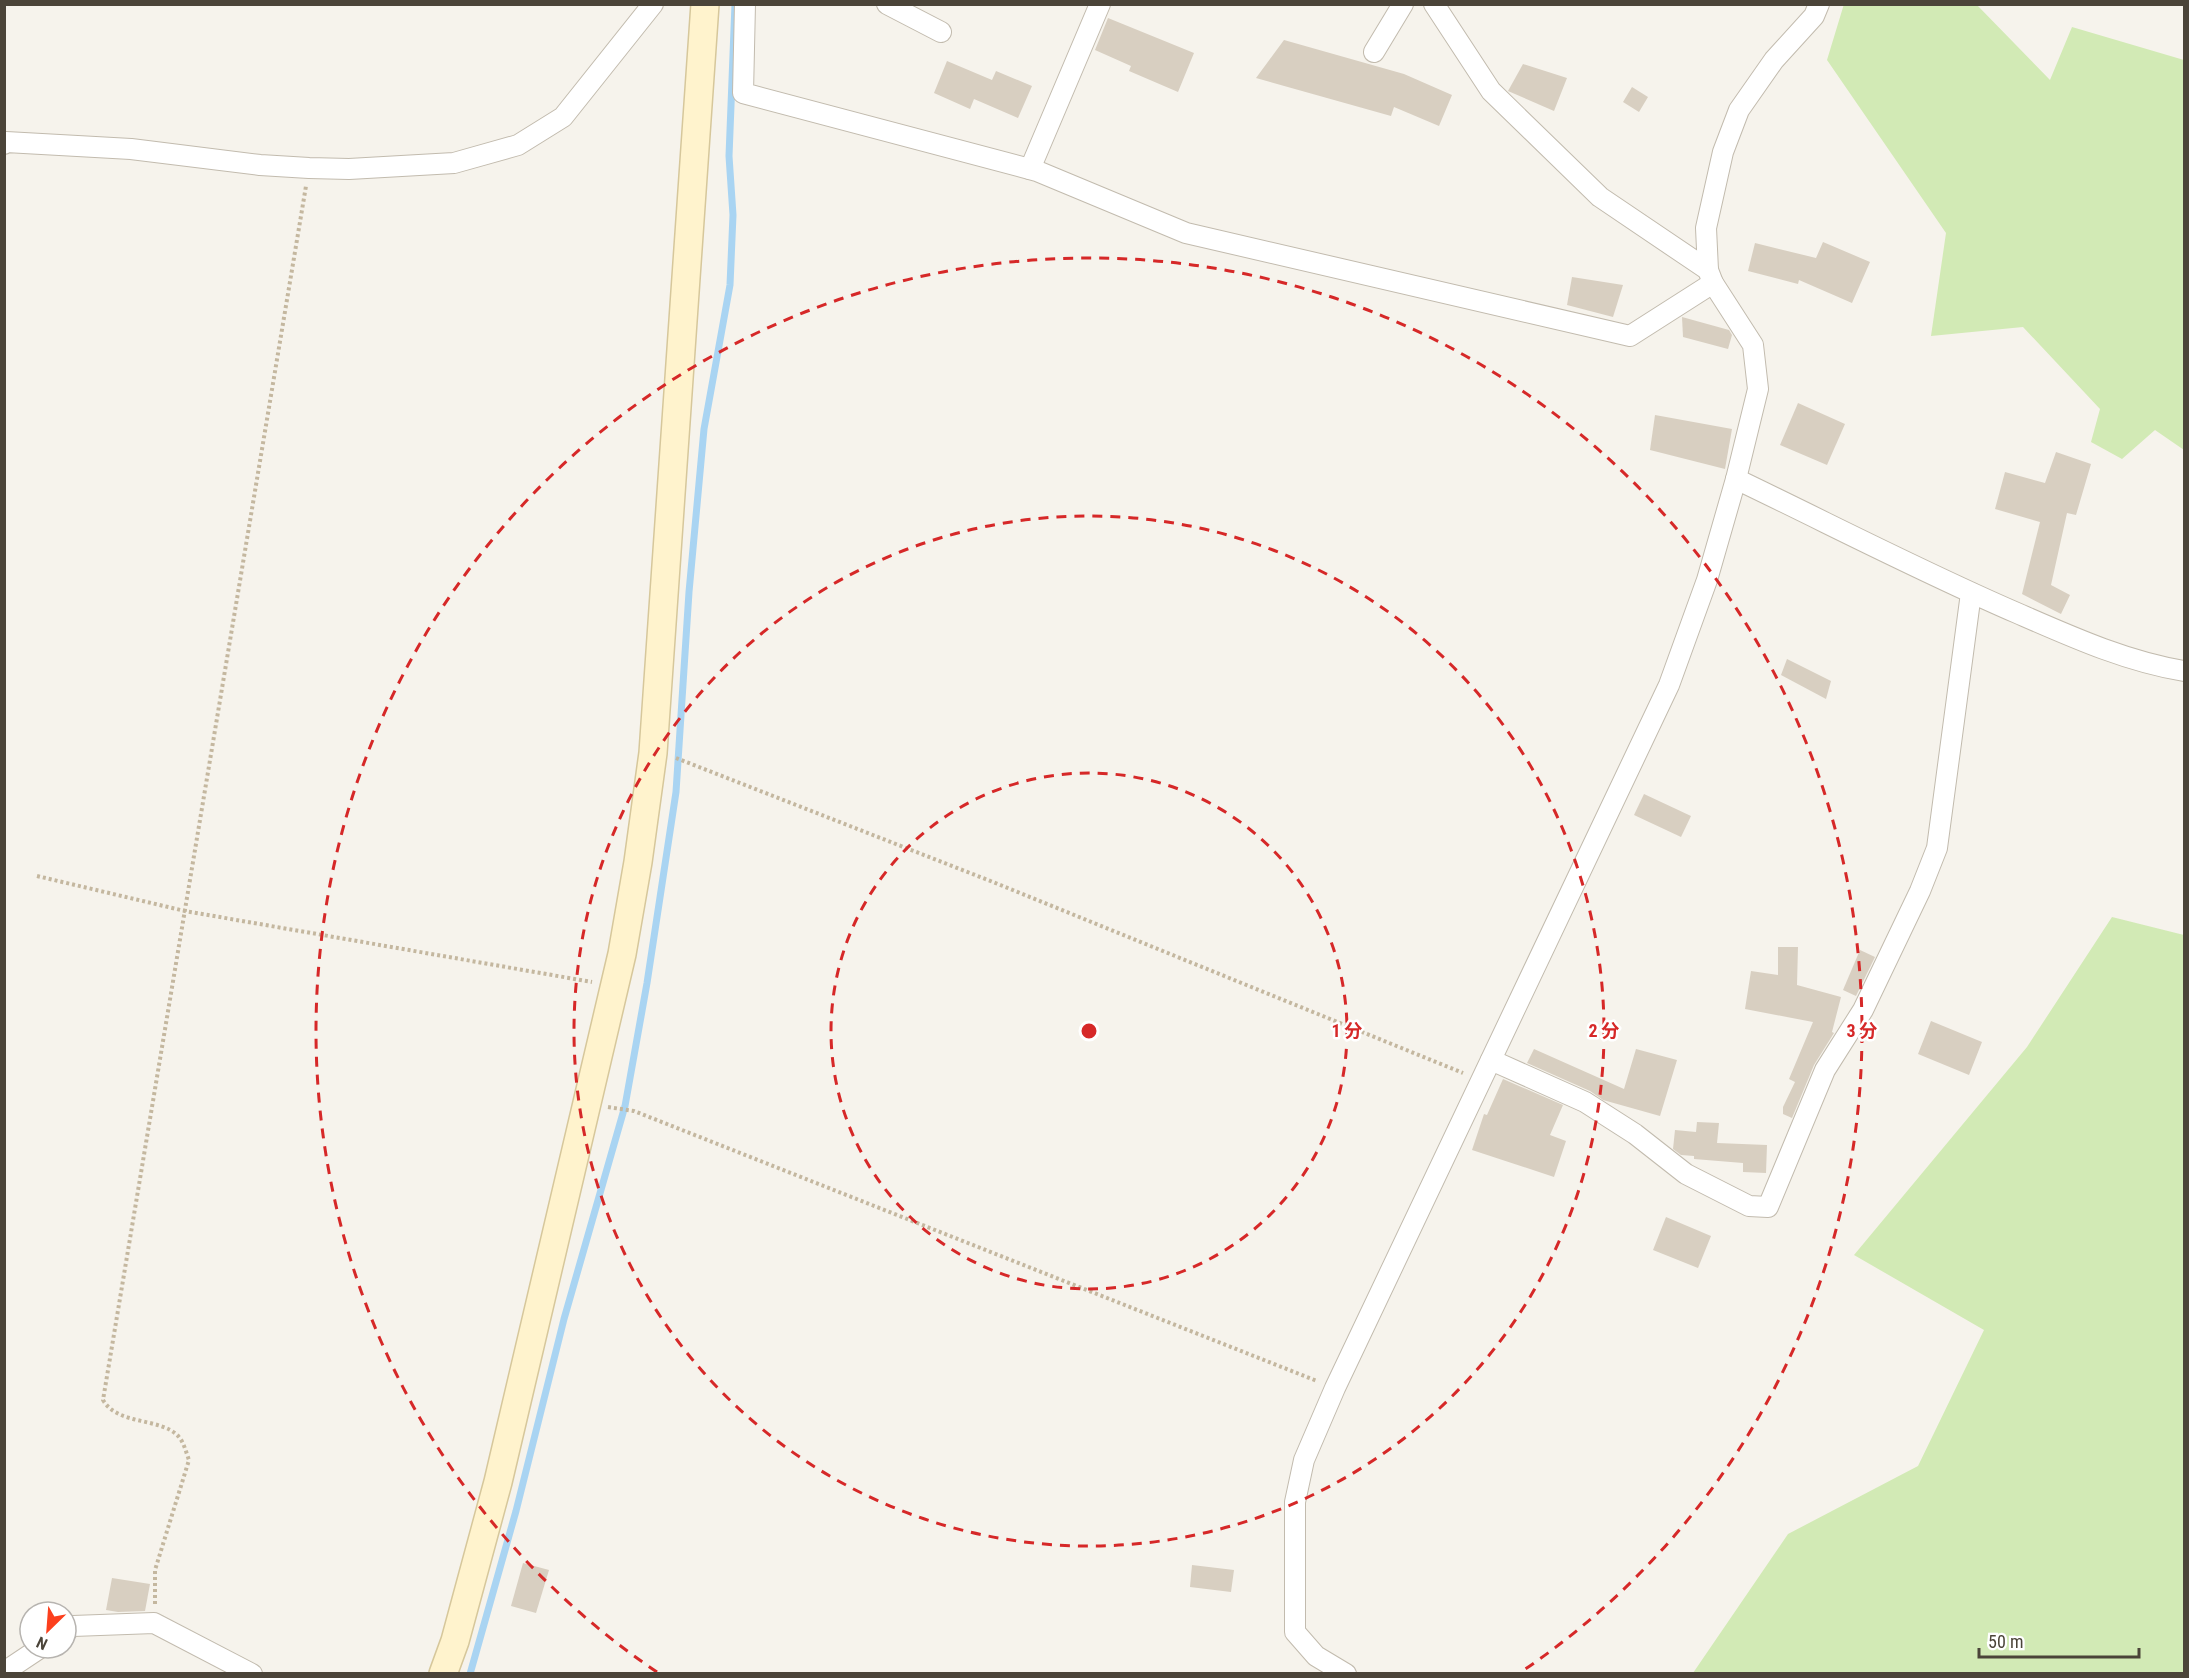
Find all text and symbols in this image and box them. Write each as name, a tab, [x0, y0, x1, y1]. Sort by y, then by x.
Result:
text: 1 分	[1331, 1020, 1363, 1041]
text: 2 分	[1588, 1020, 1620, 1041]
text: 3 分	[1846, 1020, 1878, 1041]
centre of rings	[1079, 1021, 1099, 1041]
north arrow	[18, 1600, 78, 1660]
scale bar	[1979, 1621, 2140, 1659]
text: 50 m	[1988, 1631, 2023, 1652]
text: N	[33, 1632, 50, 1654]

